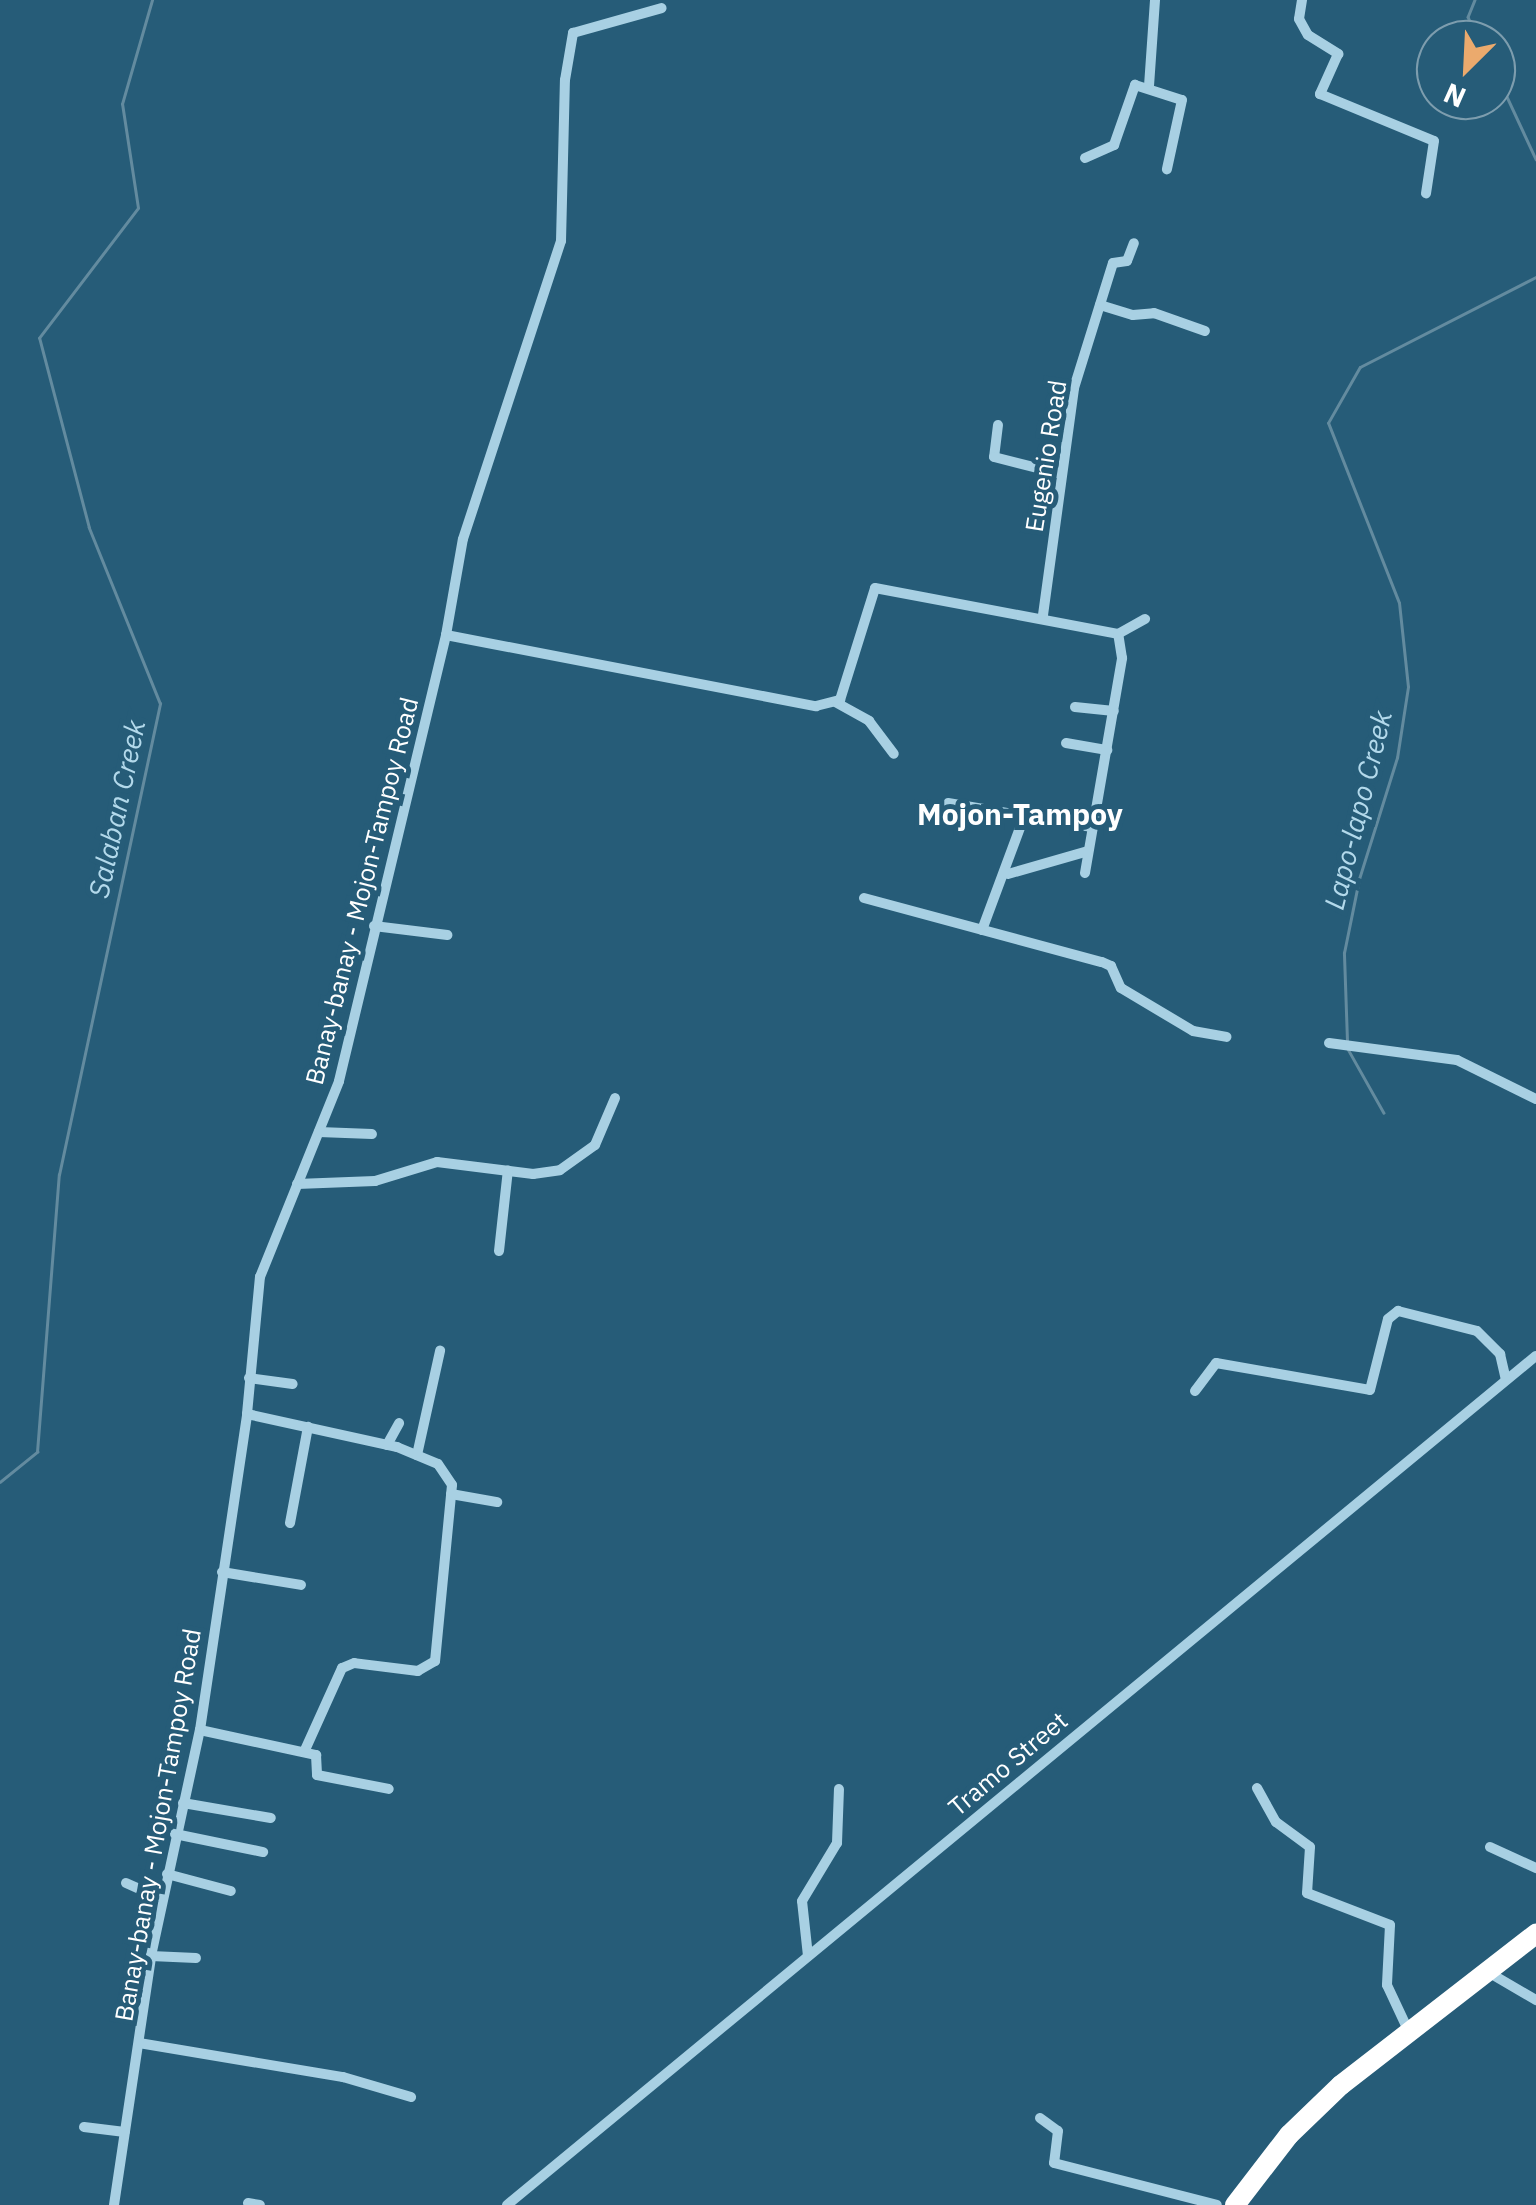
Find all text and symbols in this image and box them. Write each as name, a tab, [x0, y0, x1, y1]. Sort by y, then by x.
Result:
north arrow	[1416, 20, 1516, 120]
text: N	[1438, 75, 1471, 117]
street label: Eugenio Road	[1019, 378, 1073, 534]
street label: Banay-banay - Mojon-Tampoy Road	[299, 694, 425, 1088]
water label: Lapo-lapo Creek	[1317, 707, 1399, 913]
water label: Salaban Creek	[82, 717, 152, 901]
district label: Mojon-Tampoy	[917, 796, 1123, 832]
street label: Banay-banay - Mojon-Tampoy Road	[109, 1626, 207, 2024]
street label: Tramo Street	[942, 1706, 1074, 1822]

